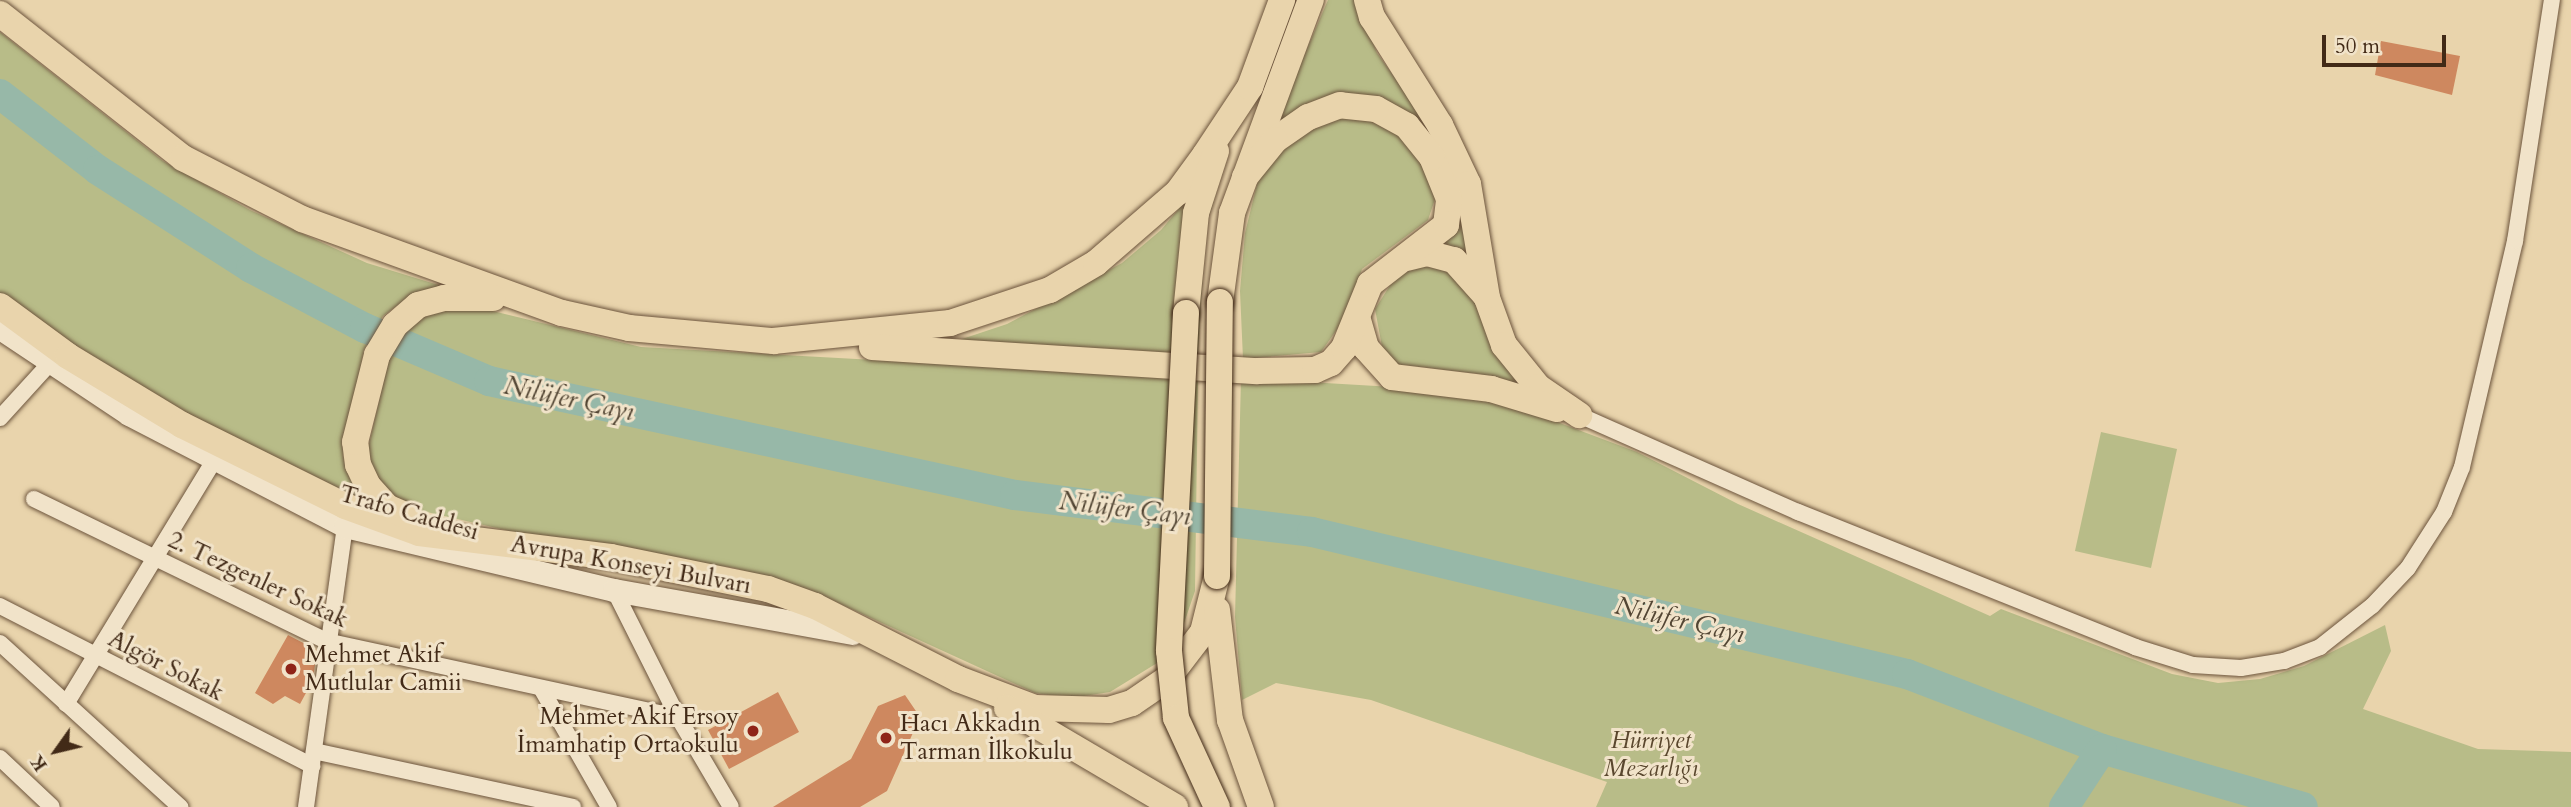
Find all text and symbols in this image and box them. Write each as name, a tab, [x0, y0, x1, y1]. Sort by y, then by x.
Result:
scale bar	[2326, 21, 2450, 65]
text: 50 m	[2335, 32, 2380, 61]
water label: Nilüfer Çayı	[501, 370, 637, 428]
street label: Trafo Caddesi	[336, 479, 482, 547]
water label: Nilüfer Çayı	[1058, 485, 1192, 533]
street label: 2. Tezgenler Sokak	[163, 526, 353, 634]
street label: Avrupa Konseyi Bulvarı	[509, 530, 753, 600]
water label: Nilüfer Çayı	[1612, 590, 1748, 650]
street label: Algör Sokak	[103, 625, 229, 707]
place label: Mehmet Akif Mutlular Camii	[305, 641, 462, 697]
marker: Mehmet Akif Mutlular Camii	[283, 661, 299, 677]
place label: Mehmet Akif Ersoy İmamhatip Ortaokulu	[517, 703, 739, 759]
place label: Hacı Akkadın Tarman İlkokulu	[900, 710, 1073, 766]
north arrow	[21, 716, 91, 786]
marker: Mehmet Akif Ersoy İmamhatip Ortaokulu	[745, 723, 761, 739]
park label: Hürriyet Mezarlığı	[1604, 727, 1698, 783]
marker: Hacı Akkadın Tarman İlkokulu	[878, 730, 894, 746]
text: K	[24, 749, 54, 776]

